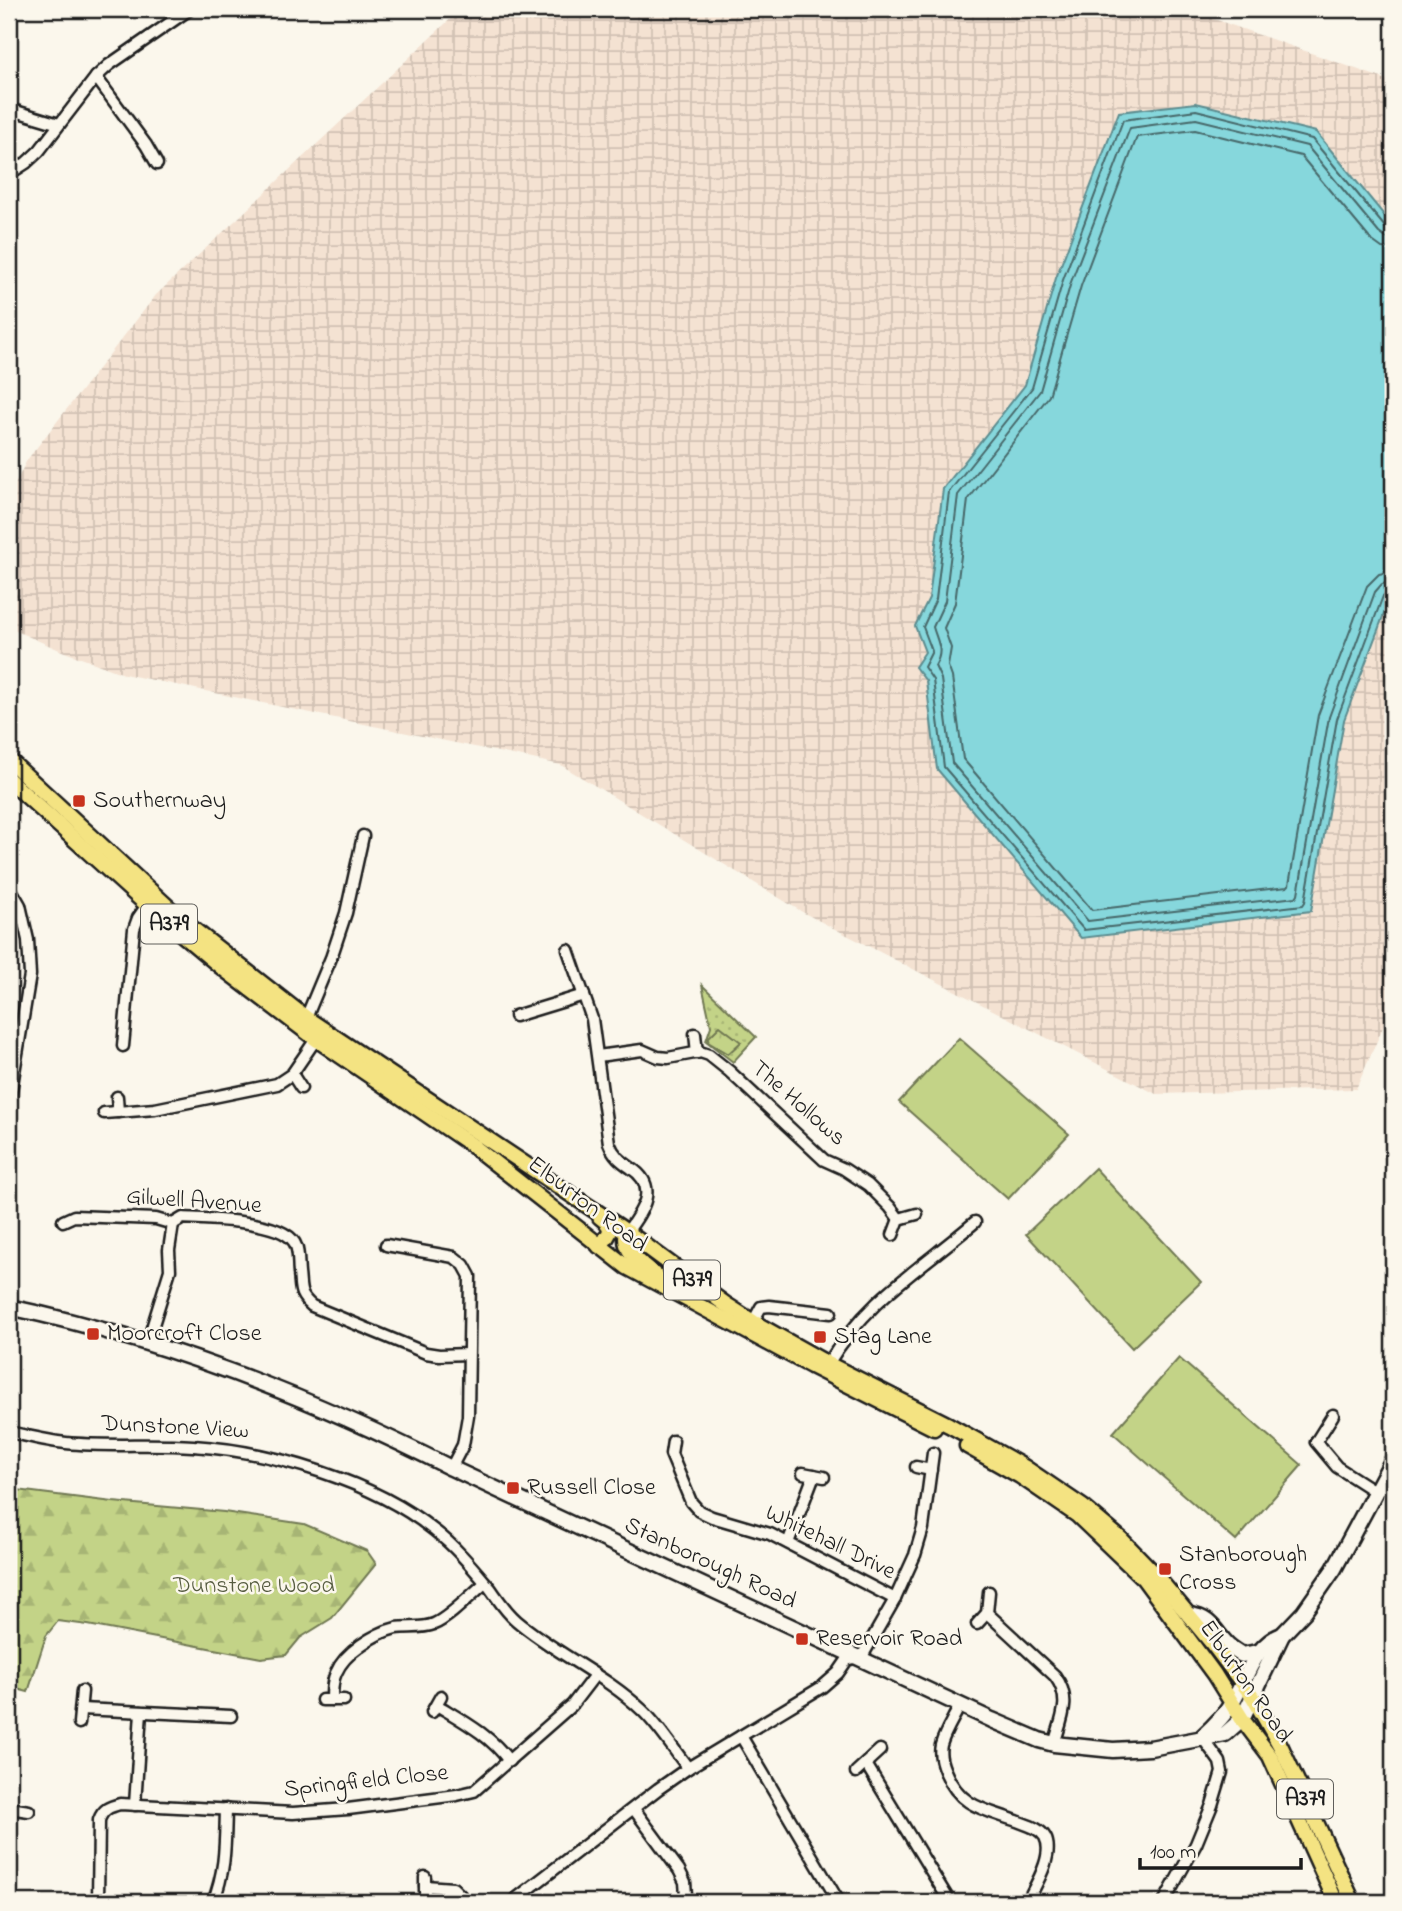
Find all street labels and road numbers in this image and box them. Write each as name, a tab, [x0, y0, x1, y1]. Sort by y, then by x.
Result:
road number: A379	[141, 904, 197, 944]
street label: The Hollows	[743, 1053, 853, 1155]
street label: Elburton Road	[519, 1148, 655, 1262]
street label: Gilwell Avenue	[125, 1180, 263, 1224]
road number: A379	[664, 1260, 720, 1300]
street label: Dunstone View	[99, 1407, 250, 1449]
street label: Whitehall Drive	[759, 1496, 902, 1590]
street label: Stanborough Road	[618, 1509, 802, 1619]
street label: Elburton Road	[1190, 1613, 1301, 1751]
street label: Springfield Close	[282, 1756, 450, 1808]
road number: A379	[1277, 1780, 1333, 1818]

